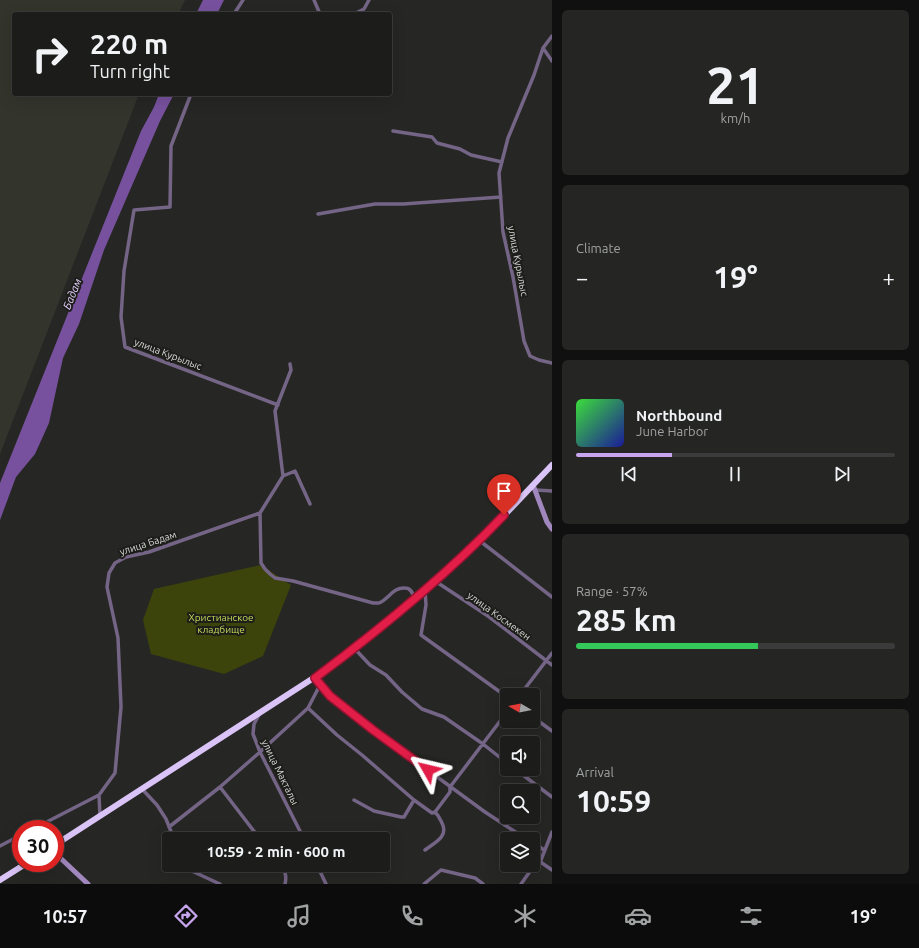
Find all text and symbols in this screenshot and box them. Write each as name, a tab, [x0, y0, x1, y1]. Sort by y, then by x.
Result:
icon: right	[24, 28, 76, 80]
text: 220 m	[90, 28, 168, 59]
text: 21	[706, 56, 765, 114]
text: Turn right	[90, 61, 170, 81]
text: km/h	[720, 111, 751, 125]
street label: улица Курылыс	[506, 225, 530, 297]
text: Climate	[576, 241, 621, 255]
text: 19°	[713, 260, 758, 294]
text: −	[576, 265, 588, 290]
text: +	[883, 265, 895, 290]
water label: Бадам	[60, 277, 84, 311]
street label: улица Курылыс	[133, 336, 204, 372]
text: Northbound	[636, 407, 722, 424]
text: June Harbor	[636, 424, 708, 438]
icon: previous	[618, 463, 640, 485]
icon: pause	[724, 463, 746, 485]
icon: next	[831, 463, 853, 485]
pin	[487, 474, 521, 515]
icon: arrive	[493, 480, 515, 502]
street label: улица Бадам	[118, 529, 178, 557]
text: Range · 57%	[576, 584, 648, 598]
street label: улица Космекен	[465, 589, 533, 643]
text: 285 km	[576, 603, 677, 637]
park label: Христианское кладбище	[188, 612, 254, 635]
north arrow	[500, 688, 540, 728]
map controls	[500, 688, 540, 872]
button: sound	[500, 736, 540, 776]
street label: улица Макталы	[259, 737, 301, 807]
position arrow	[407, 749, 449, 791]
text: Arrival	[576, 765, 614, 779]
button: search	[500, 784, 540, 824]
text: 10:59	[576, 784, 651, 818]
speed limit sign: 30	[12, 820, 64, 872]
button: layers	[500, 832, 540, 872]
text: 10:59 · 2 min · 600 m	[207, 843, 345, 860]
icon: directions	[172, 902, 200, 930]
icon: music	[285, 902, 313, 930]
icon: phone	[398, 902, 426, 930]
icon: climate	[511, 902, 539, 930]
icon: car	[624, 902, 652, 930]
icon: filters	[737, 902, 765, 930]
text: 10:57	[42, 906, 88, 926]
text: 19°	[850, 906, 877, 926]

